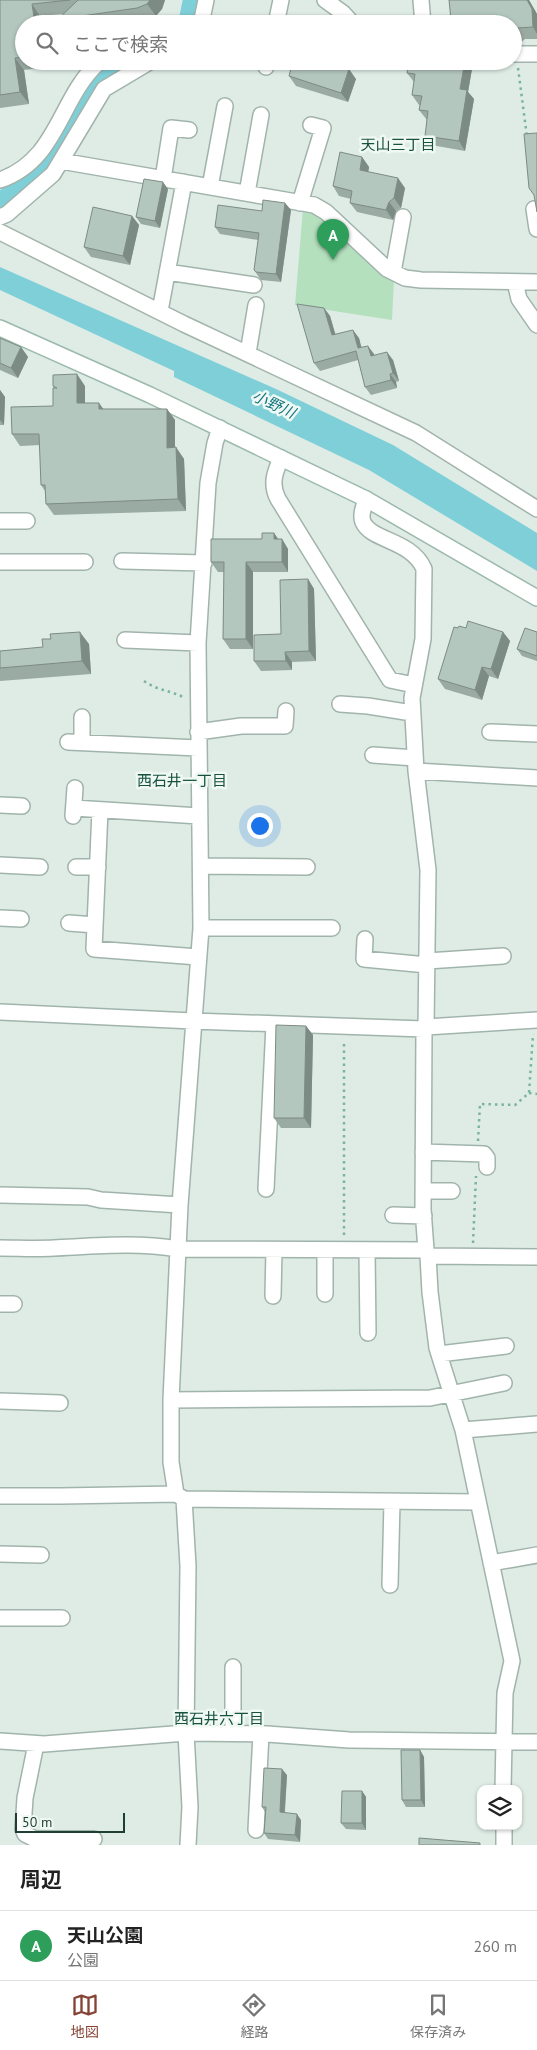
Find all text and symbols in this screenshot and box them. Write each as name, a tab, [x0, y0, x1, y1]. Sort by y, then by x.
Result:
search box	[15, 15, 522, 70]
icon: search	[33, 29, 61, 57]
text: ここで検索	[73, 32, 168, 56]
district label: 天山三丁目	[360, 135, 436, 154]
pin: A	[317, 219, 349, 260]
water label: 小野川	[250, 386, 300, 423]
district label: 西石井一丁目	[137, 771, 227, 790]
your location	[247, 813, 273, 839]
district label: 西石井六丁目	[174, 1709, 264, 1728]
map controls	[477, 1785, 522, 1830]
button: layers	[477, 1785, 522, 1830]
scale bar	[15, 1810, 125, 1833]
text: 50 m	[22, 1813, 52, 1831]
text: 周辺	[20, 1866, 62, 1893]
text: 天山公園	[67, 1923, 143, 1947]
text: A	[31, 1936, 41, 1956]
text: 260 m	[474, 1936, 517, 1956]
text: 公園	[67, 1950, 99, 1970]
tab: 地図	[71, 1991, 99, 2041]
tab: 経路	[240, 1991, 268, 2041]
tab: 保存済み	[410, 1991, 466, 2041]

